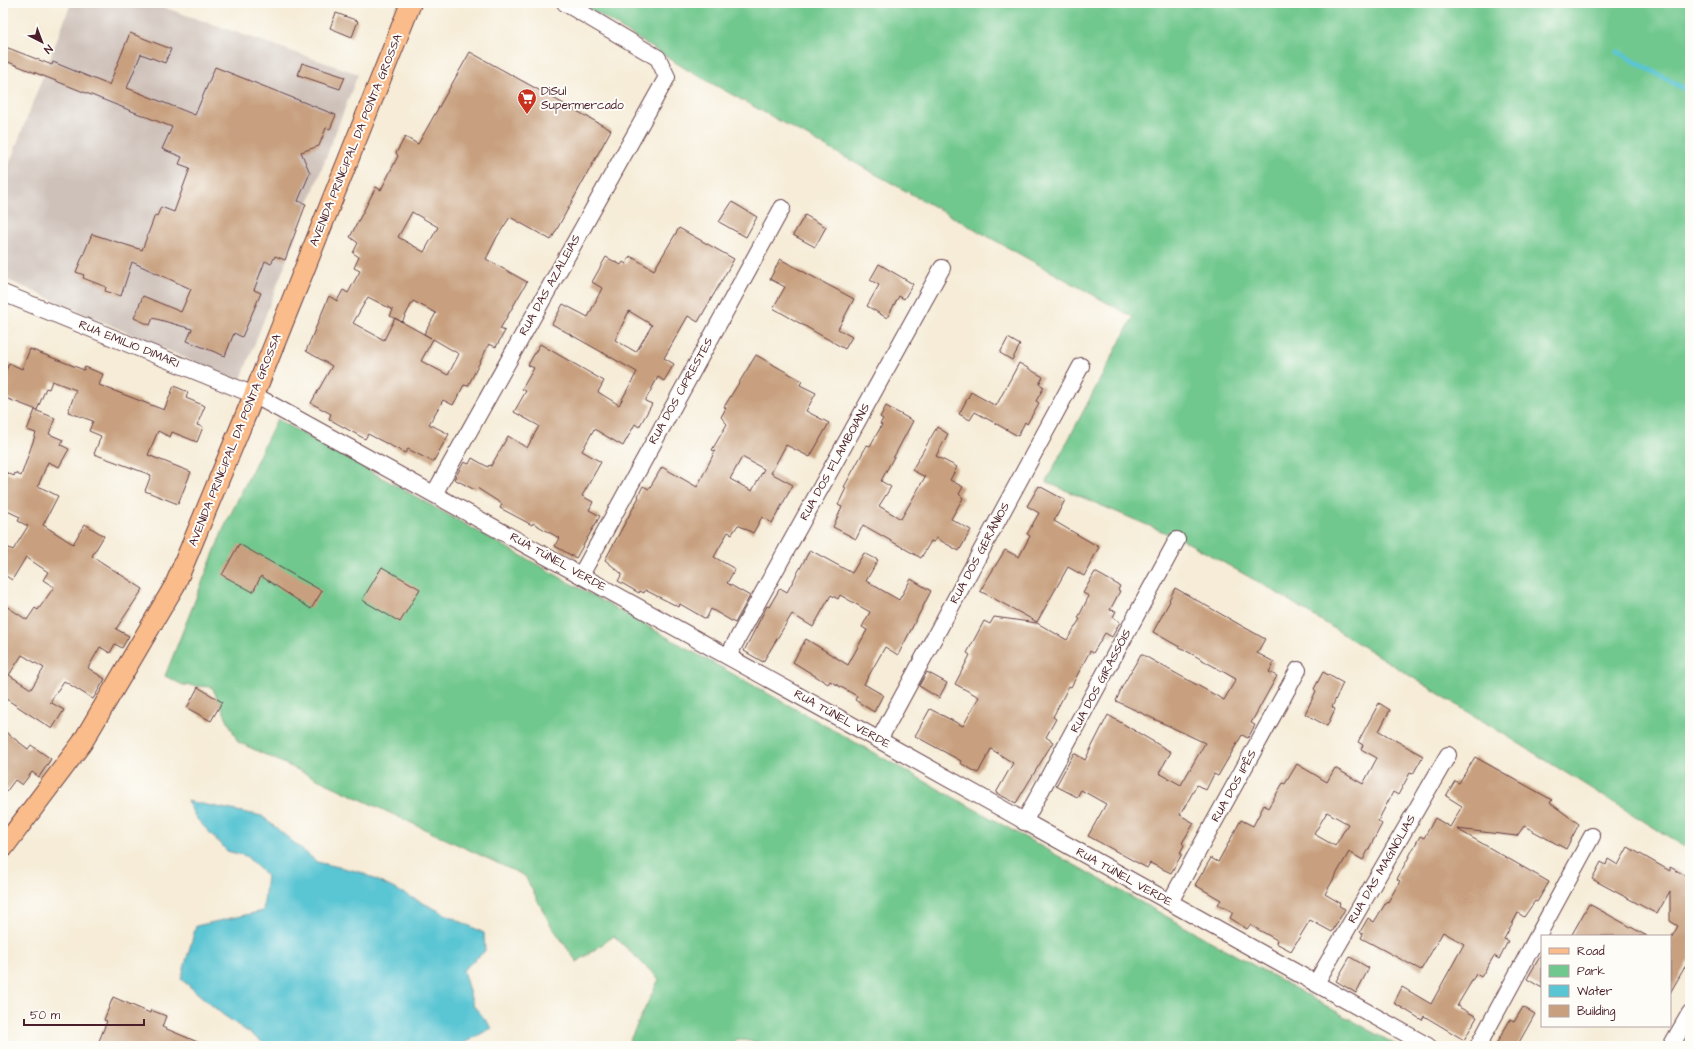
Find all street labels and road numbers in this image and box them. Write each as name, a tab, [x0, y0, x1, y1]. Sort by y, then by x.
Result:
street label: AVENIDA PRINCIPAL DA PONTA GROSSA	[305, 31, 407, 249]
street label: RUA DAS AZALEIAS	[515, 231, 585, 339]
street label: RUA EMILIO DIMARI	[76, 316, 182, 372]
street label: AVENIDA PRINCIPAL DA PONTA GROSSA	[184, 331, 286, 549]
street label: RUA DOS CIPRESTES	[645, 334, 718, 447]
street label: RUA DOS FLAMBOIANS	[796, 400, 874, 524]
street label: RUA DOS GERÂNIOS	[946, 499, 1014, 607]
street label: RUA TÚNEL VERDE	[507, 528, 609, 596]
street label: RUA DOS GIRASSÓIS	[1066, 626, 1136, 736]
street label: RUA TÚNEL VERDE	[791, 685, 893, 753]
street label: RUA DOS IPÊS	[1207, 746, 1261, 825]
street label: RUA DAS MAGNÓLIAS	[1344, 811, 1420, 926]
street label: RUA TÚNEL VERDE	[1073, 843, 1175, 911]

